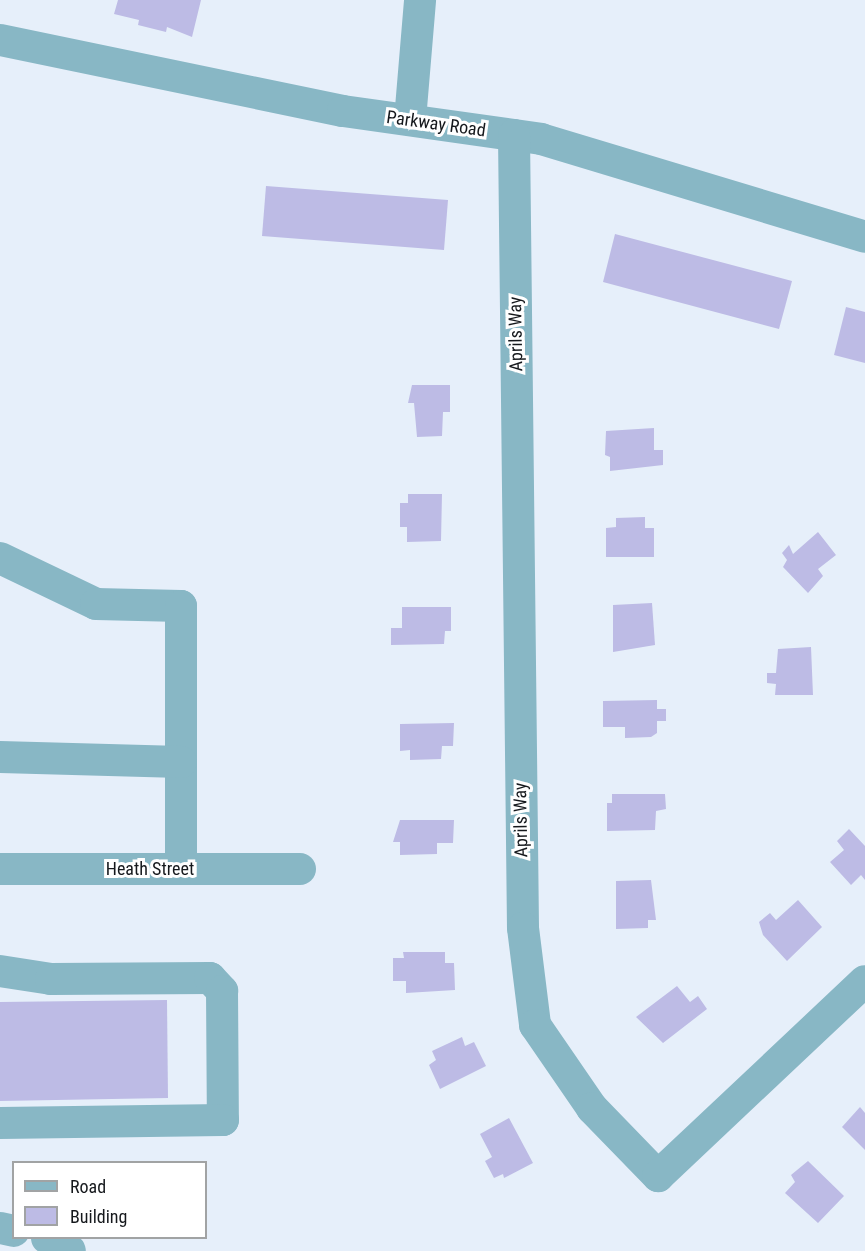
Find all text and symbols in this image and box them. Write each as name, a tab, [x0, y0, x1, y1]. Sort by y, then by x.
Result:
street label: Parkway Road	[385, 106, 487, 142]
street label: Aprils Way	[505, 296, 527, 372]
street label: Aprils Way	[510, 782, 532, 858]
street label: Heath Street	[106, 858, 194, 880]
legend	[12, 1161, 207, 1239]
text: Road	[70, 1176, 106, 1197]
text: Building	[70, 1206, 127, 1227]

